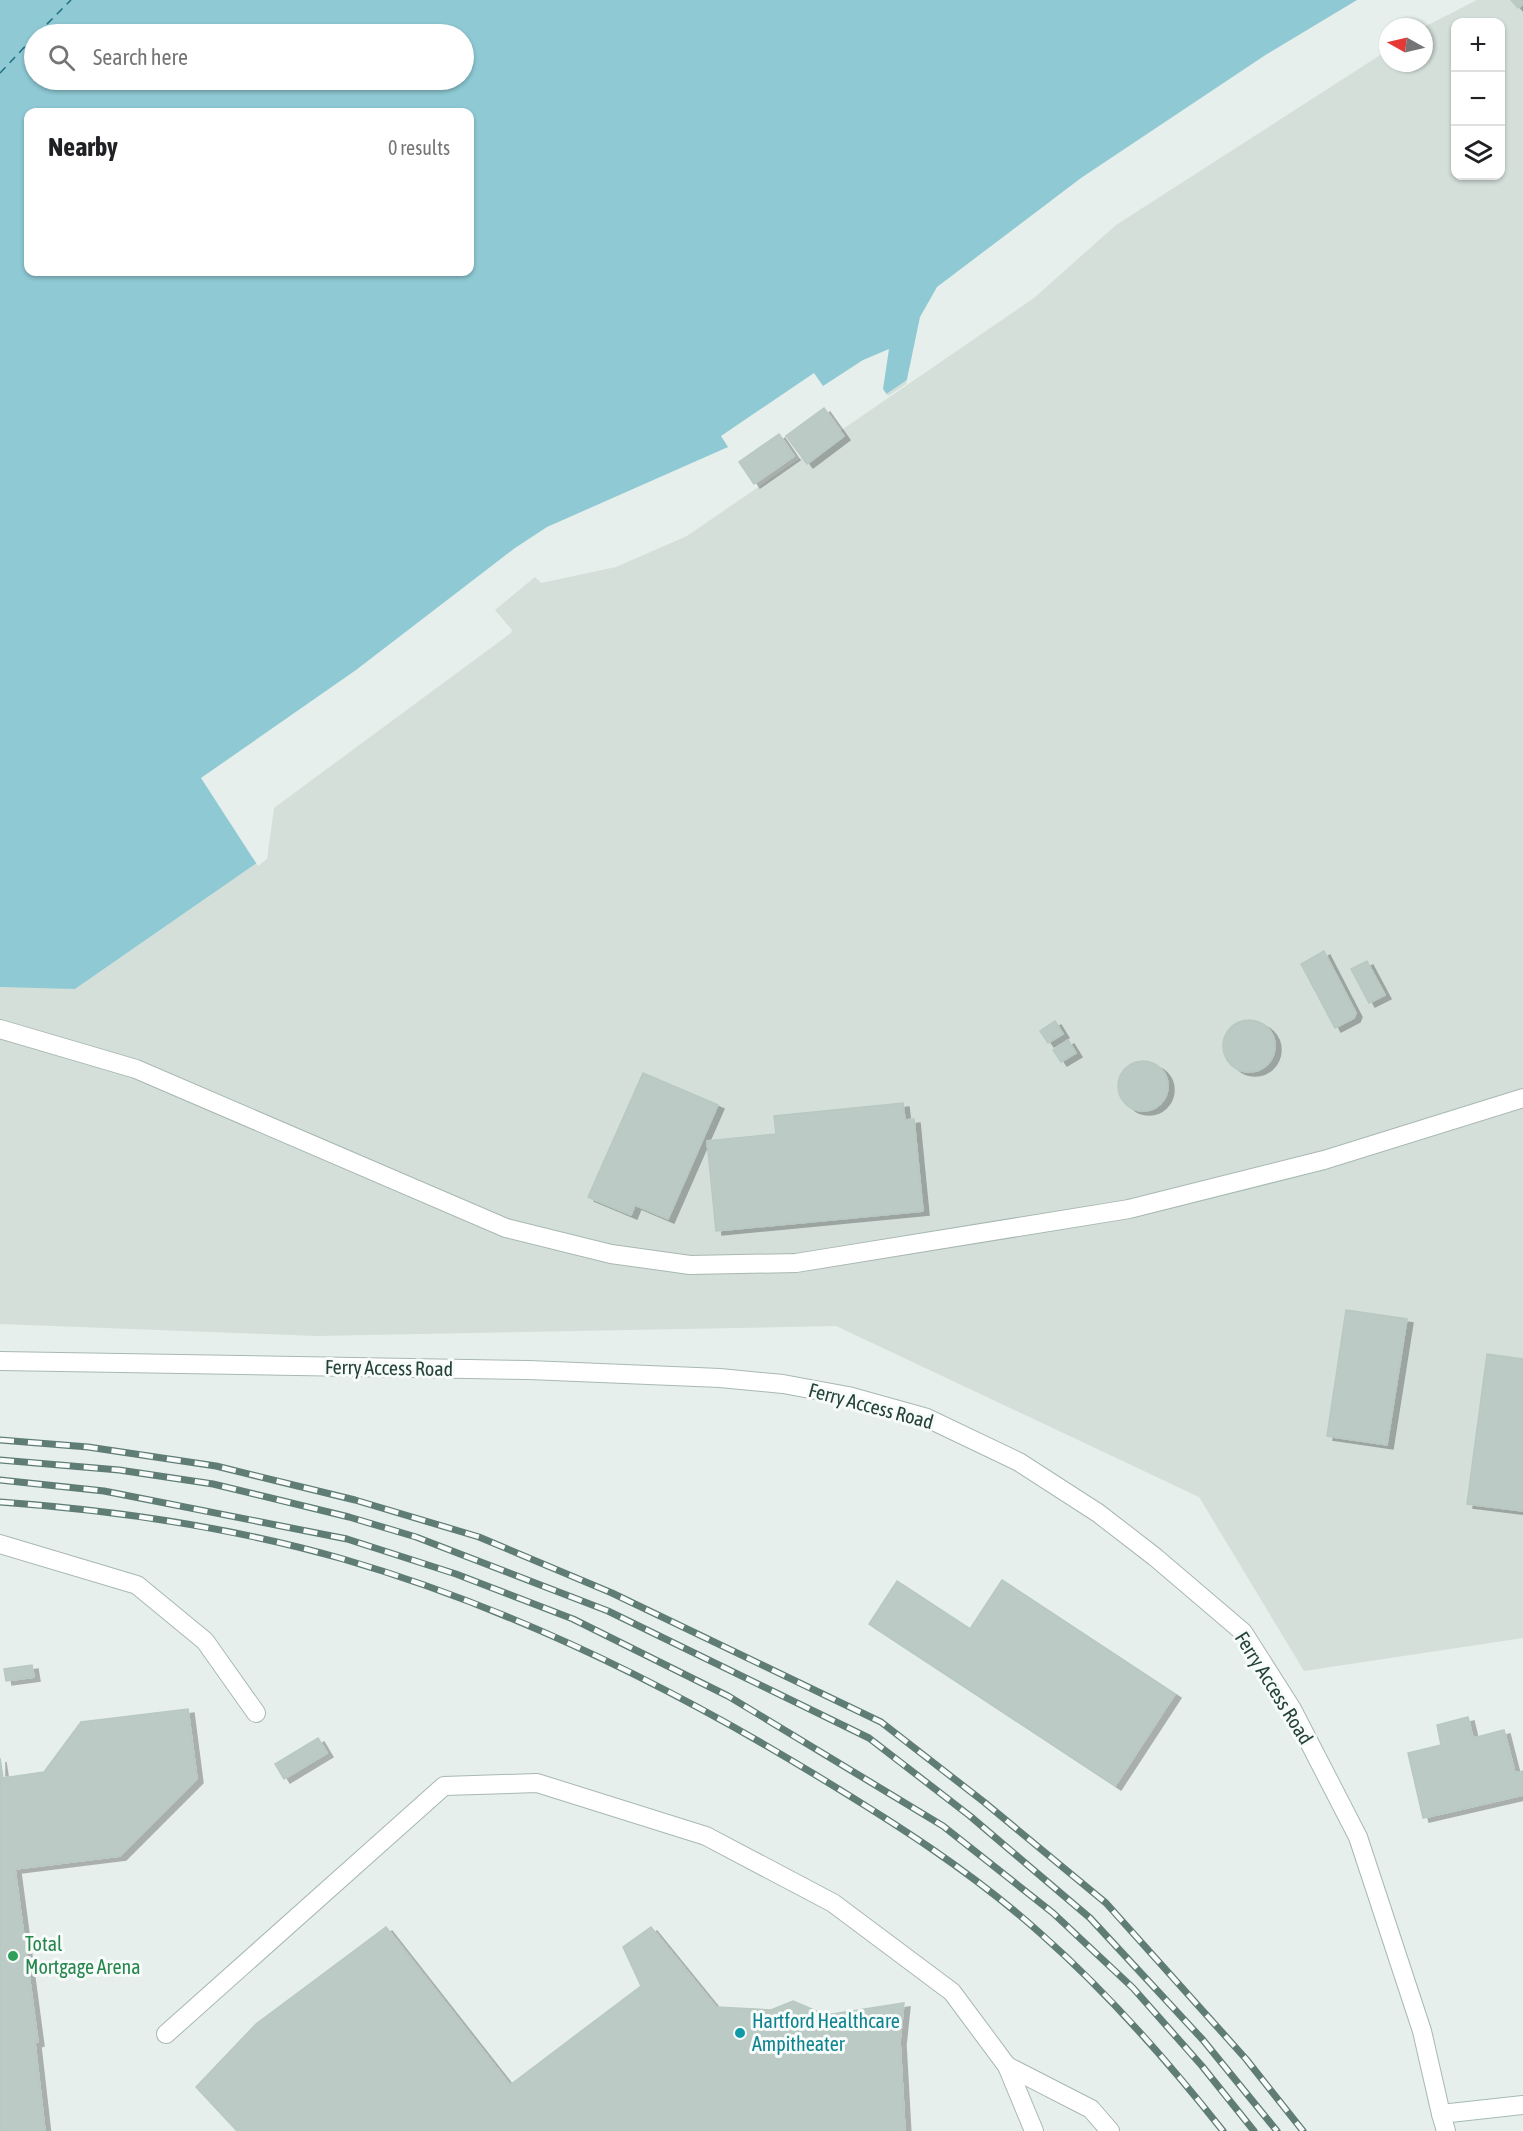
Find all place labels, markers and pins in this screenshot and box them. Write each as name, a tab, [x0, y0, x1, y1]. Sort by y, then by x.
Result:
place label: Total Mortgage Arena	[25, 1932, 141, 1978]
marker: Total Mortgage Arena	[6, 1949, 20, 1963]
place label: Hartford Healthcare Ampitheater	[752, 2009, 900, 2055]
marker: Hartford Healthcare Ampitheater	[733, 2026, 747, 2040]

